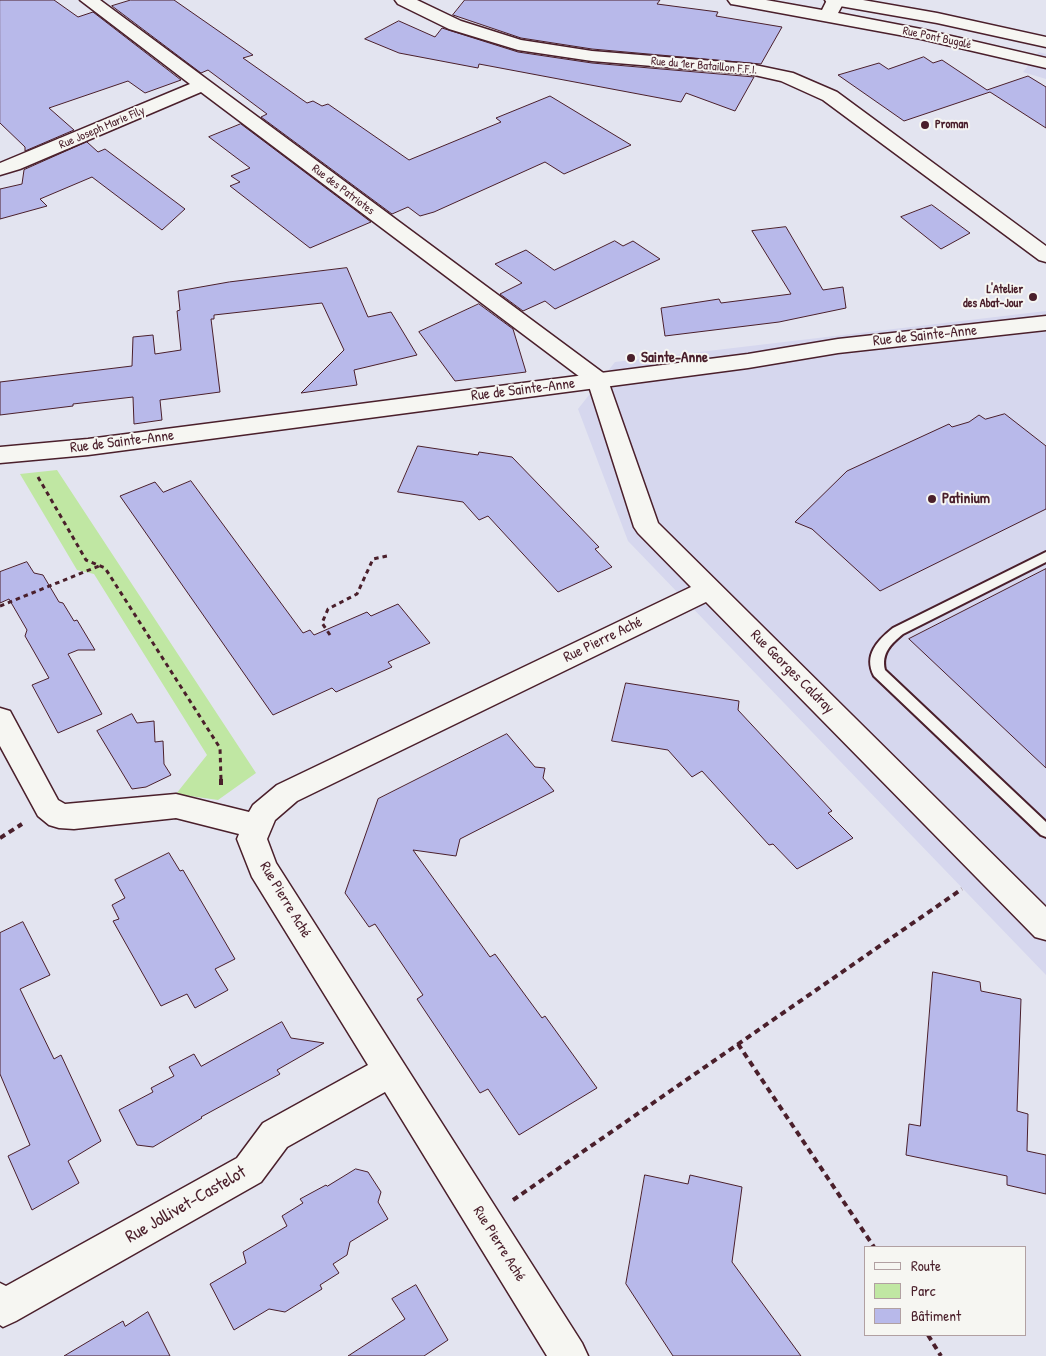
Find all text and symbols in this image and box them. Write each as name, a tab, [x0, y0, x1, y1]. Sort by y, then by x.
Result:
street label: Rue Pont Bugalé	[901, 24, 973, 52]
street label: Rue du 1er Bataillon F.F.I.	[650, 54, 758, 78]
street label: Rue Joseph Marie Fily	[57, 103, 147, 153]
place label: Proman	[935, 118, 969, 132]
marker: Proman	[919, 119, 931, 131]
street label: Rue des Patriotes	[309, 162, 377, 218]
place label: L'Atelier des Abat-Jour	[963, 283, 1023, 311]
marker: L'Atelier des Abat-Jour	[1027, 291, 1039, 303]
street label: Rue de Sainte-Anne	[872, 322, 978, 350]
place label: Sainte-Anne	[641, 349, 708, 367]
marker: Sainte-Anne	[625, 352, 637, 364]
street label: Rue de Sainte-Anne	[470, 375, 576, 405]
street label: Rue de Sainte-Anne	[69, 427, 175, 457]
place label: Patinium	[942, 490, 990, 508]
marker: Patinium	[926, 493, 938, 505]
street label: Rue Pierre Aché	[561, 613, 645, 667]
street label: Rue Georges Caldray	[746, 626, 838, 718]
street label: Rue Pierre Aché	[255, 859, 315, 941]
street label: Rue Jollivet-Castelot	[122, 1162, 250, 1248]
street label: Rue Pierre Aché	[469, 1203, 529, 1285]
legend	[864, 1246, 1026, 1336]
text: Route	[911, 1255, 941, 1276]
text: Parc	[911, 1280, 936, 1301]
text: Bâtiment	[911, 1305, 961, 1326]

